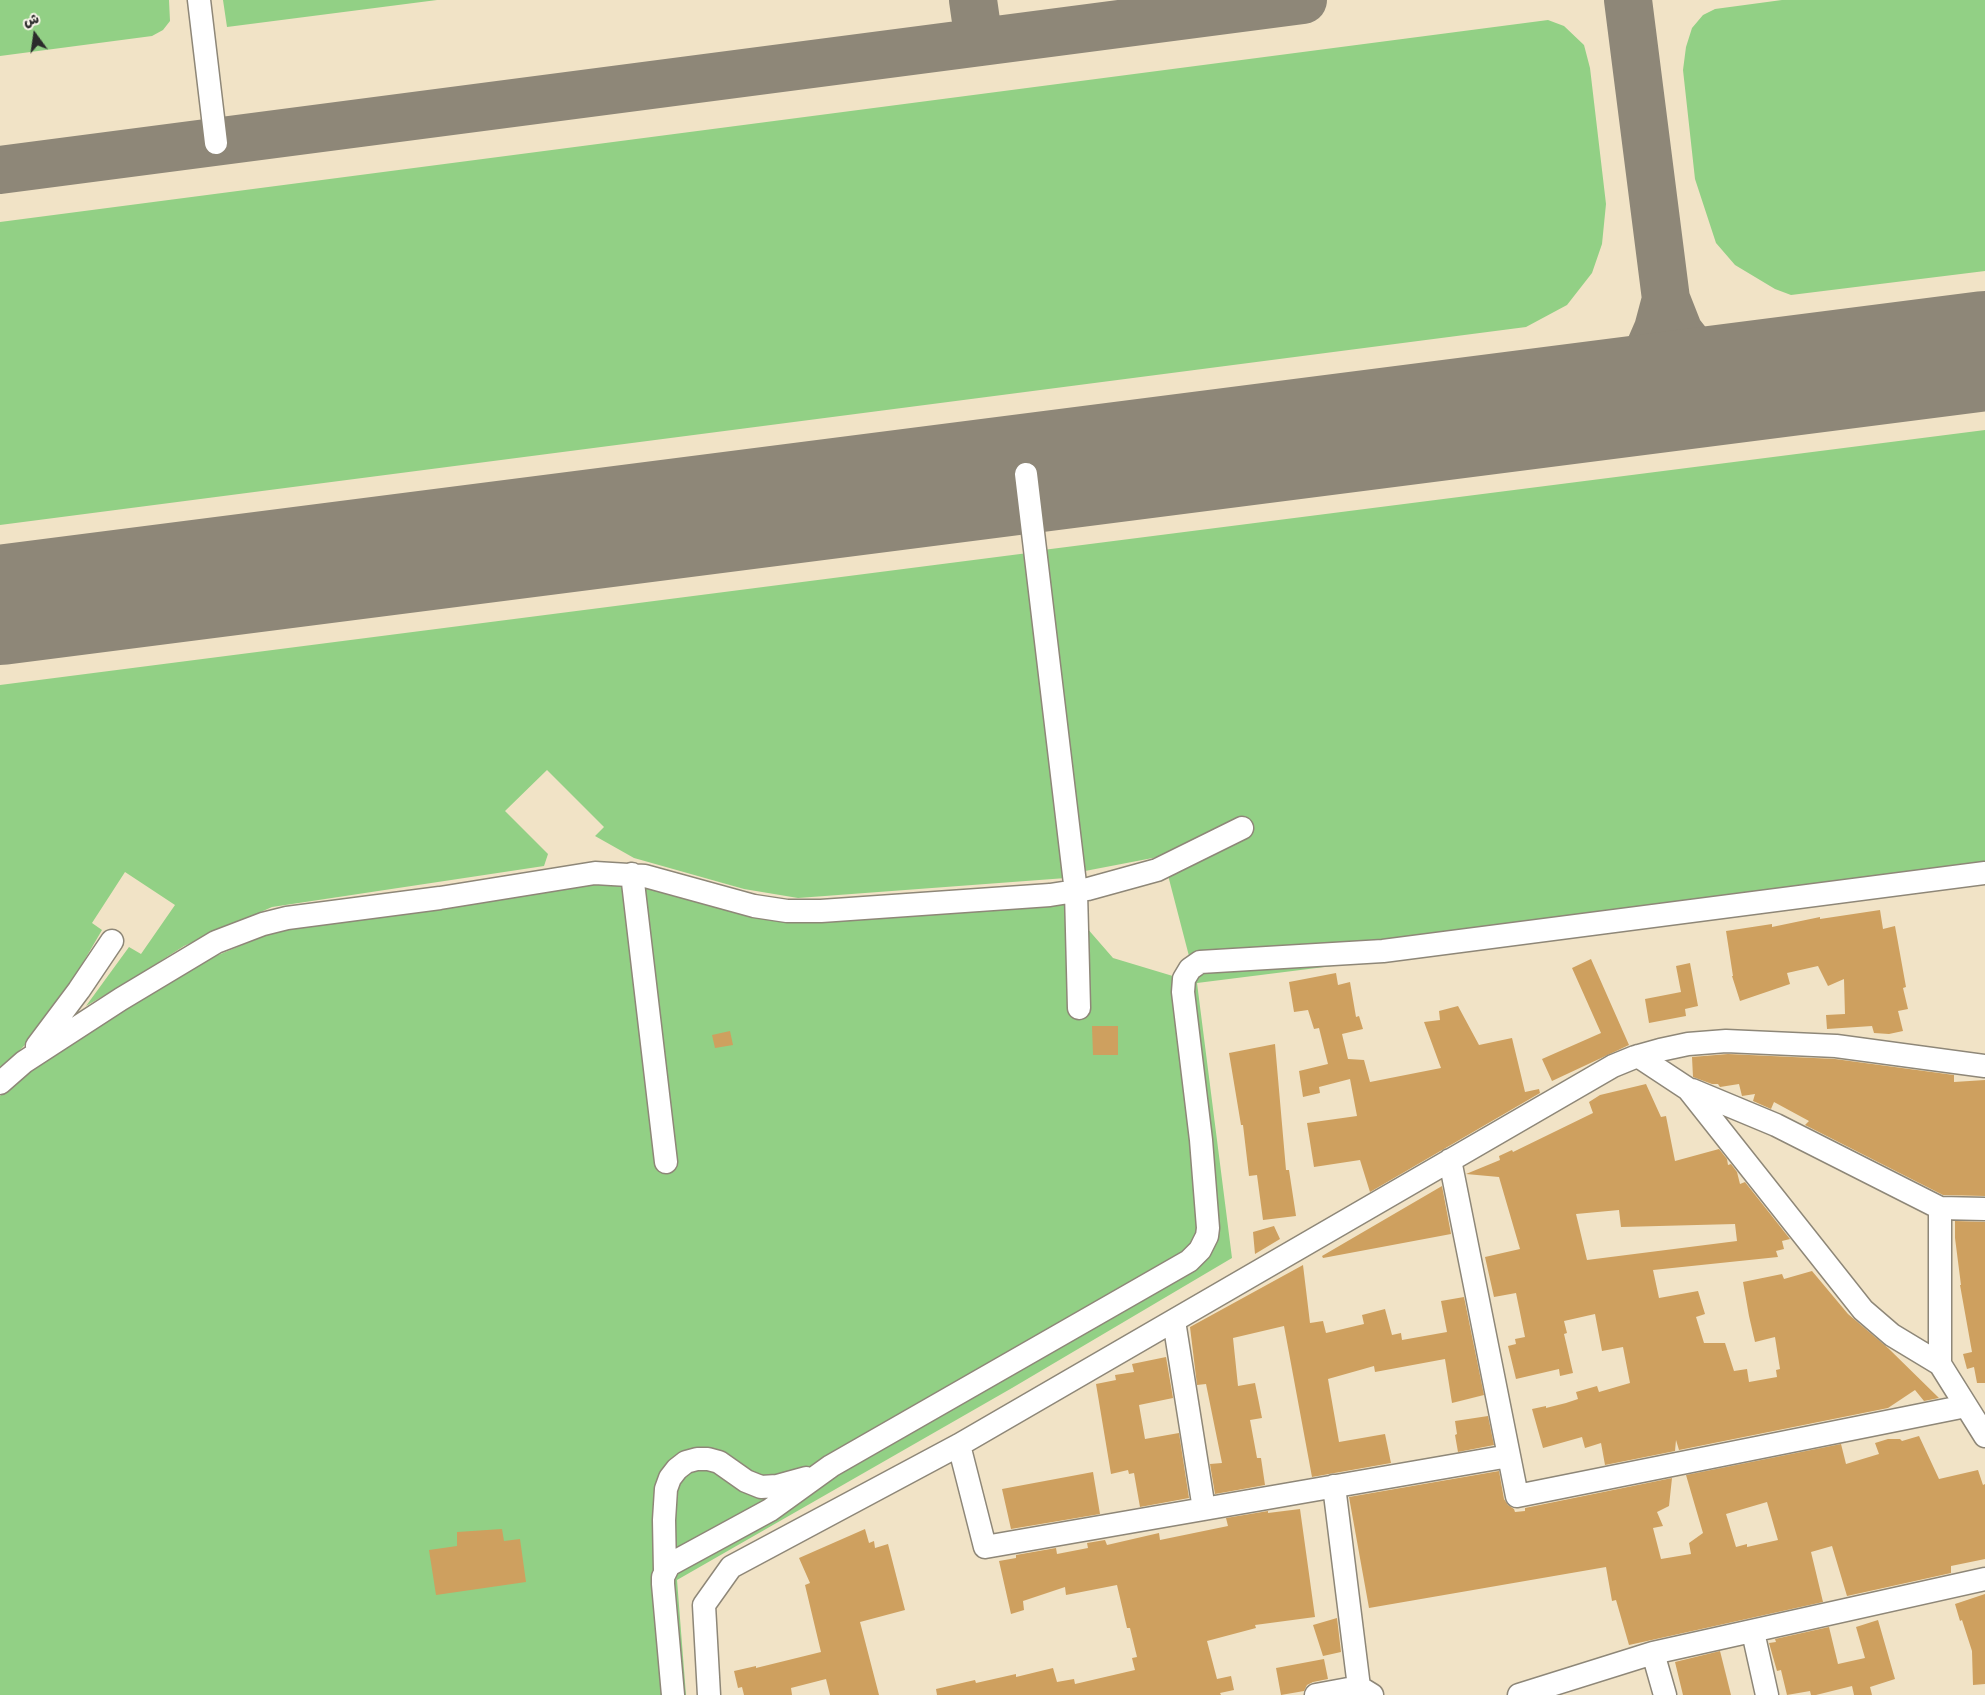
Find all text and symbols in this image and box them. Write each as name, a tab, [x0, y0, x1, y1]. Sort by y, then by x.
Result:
north arrow	[10, 10, 60, 60]
text: ش	[22, 10, 41, 30]

